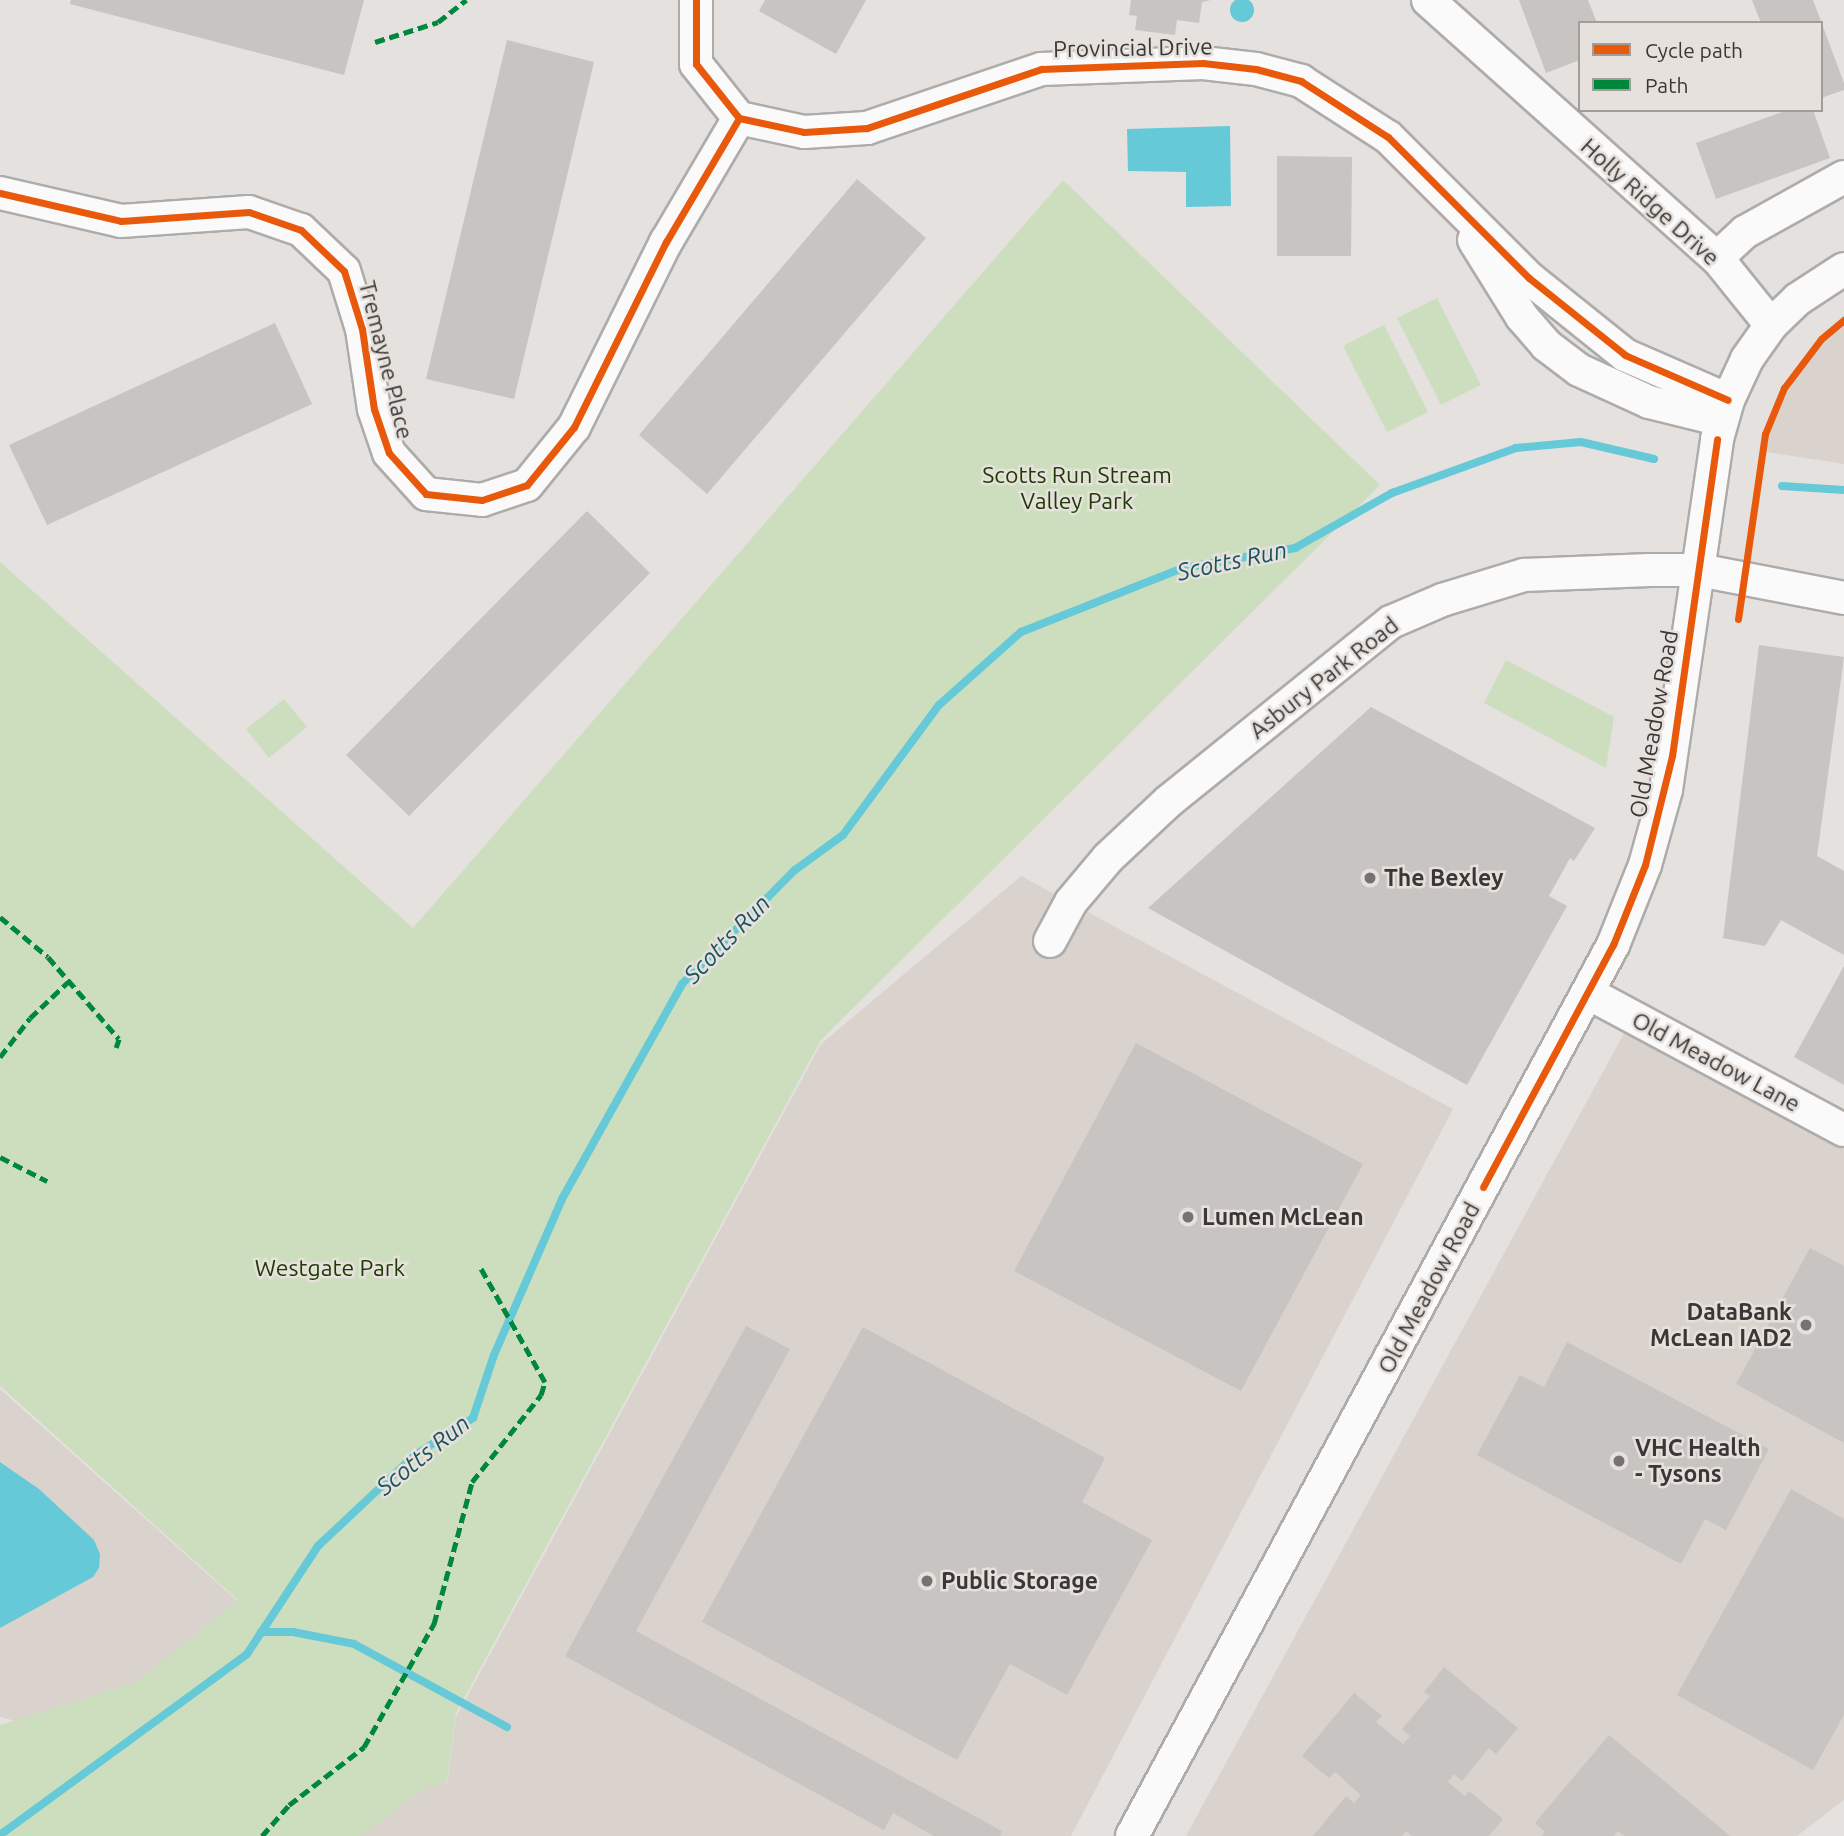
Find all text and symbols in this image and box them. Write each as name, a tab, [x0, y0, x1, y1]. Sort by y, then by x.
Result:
legend	[1578, 21, 1823, 112]
street label: Provincial Drive	[1053, 33, 1213, 63]
text: Cycle path	[1645, 38, 1743, 62]
text: Path	[1645, 73, 1688, 97]
street label: Holly Ridge Drive	[1575, 133, 1725, 271]
street label: Tremayne Place	[353, 278, 419, 442]
park label: Scotts Run Stream Valley Park	[982, 461, 1172, 515]
water label: Scotts Run	[1174, 535, 1290, 587]
street label: Asbury Park Road	[1244, 611, 1404, 745]
street label: Old Meadow Road	[1624, 628, 1684, 820]
place label: The Bexley	[1384, 864, 1503, 892]
marker: The Bexley	[1362, 870, 1378, 886]
water label: Scotts Run	[678, 889, 776, 989]
street label: Old Meadow Lane	[1627, 1006, 1805, 1118]
street label: Old Meadow Road	[1372, 1198, 1486, 1378]
place label: Lumen McLean	[1202, 1203, 1364, 1231]
marker: Lumen McLean	[1180, 1209, 1196, 1225]
park label: Westgate Park	[255, 1254, 405, 1282]
place label: DataBank McLean IAD2	[1650, 1298, 1792, 1352]
marker: DataBank McLean IAD2	[1798, 1317, 1814, 1333]
water label: Scotts Run	[371, 1409, 475, 1501]
place label: VHC Health - Tysons	[1635, 1434, 1761, 1488]
marker: VHC Health - Tysons	[1609, 1451, 1629, 1471]
place label: Public Storage	[941, 1567, 1098, 1595]
marker: Public Storage	[919, 1573, 935, 1589]

